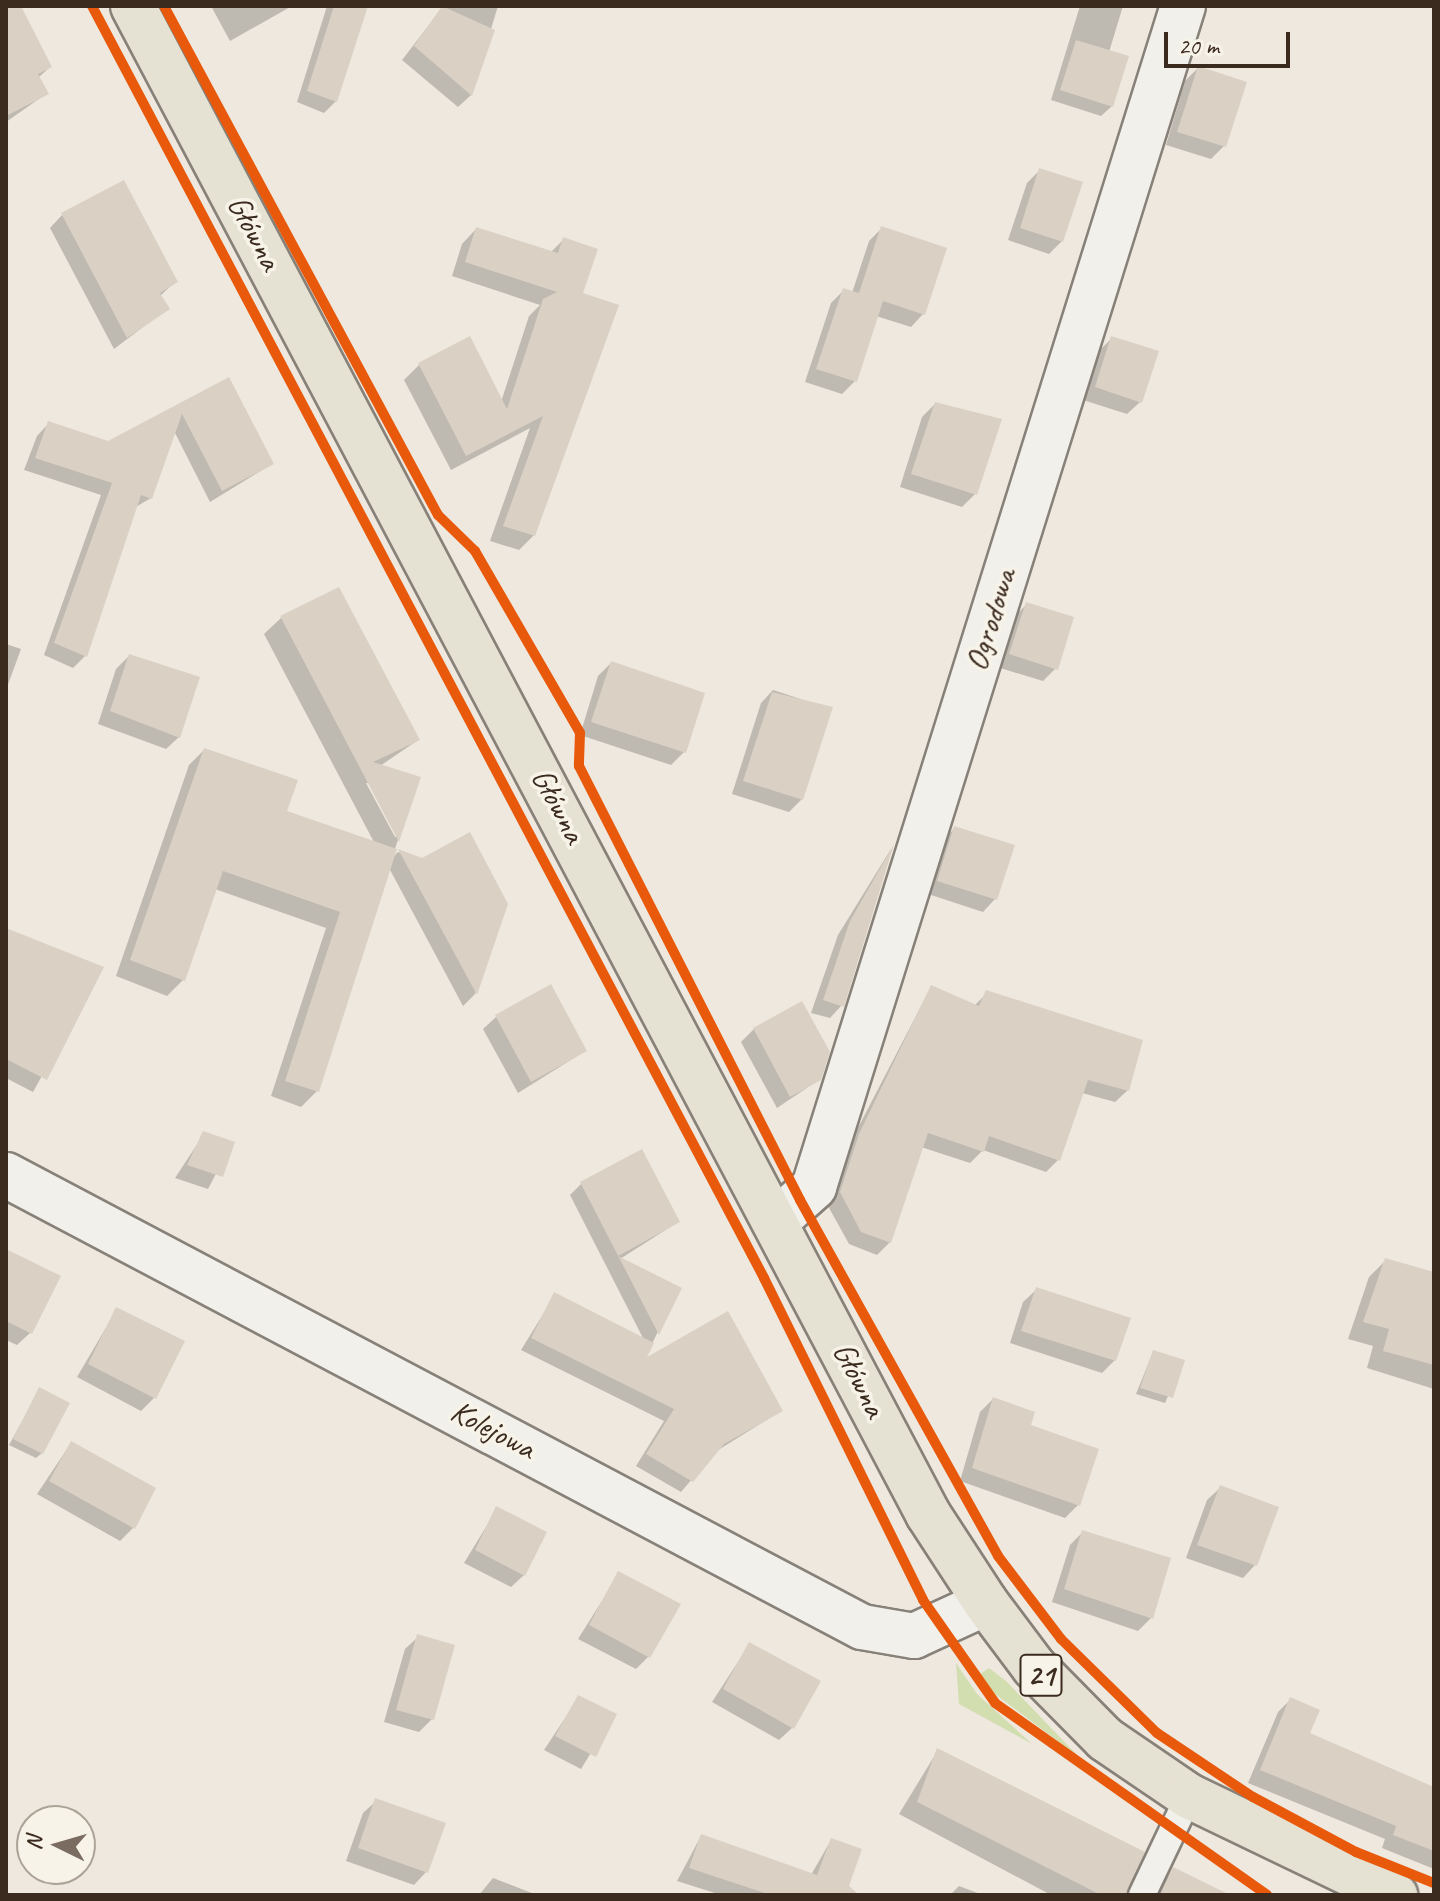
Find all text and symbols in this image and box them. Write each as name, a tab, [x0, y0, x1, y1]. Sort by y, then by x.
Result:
scale bar	[1168, 16, 1294, 66]
text: 20 m	[1178, 31, 1219, 61]
street label: Główna	[219, 189, 289, 277]
street label: Ogrodowa	[957, 565, 1025, 675]
street label: Główna	[523, 762, 593, 850]
street label: Główna	[824, 1336, 894, 1424]
street label: Kolejowa	[444, 1392, 542, 1468]
road number: 21	[1019, 1649, 1063, 1701]
north arrow	[16, 1805, 96, 1885]
text: N	[20, 1835, 49, 1851]

